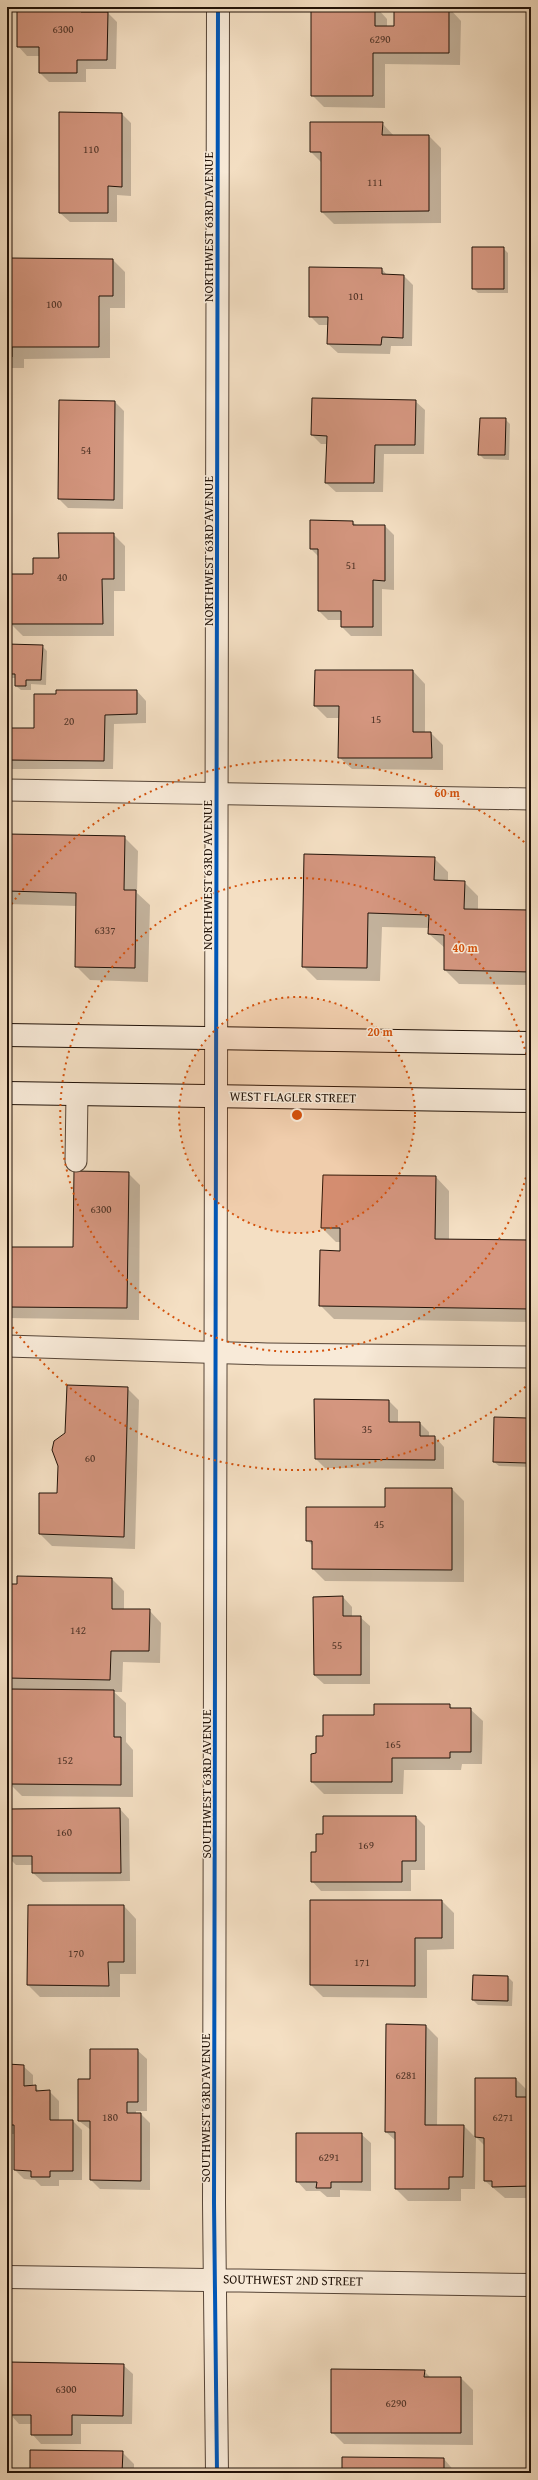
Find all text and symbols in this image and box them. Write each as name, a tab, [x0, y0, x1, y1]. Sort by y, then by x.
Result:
house number: 6300	[52, 21, 74, 37]
house number: 6290	[369, 31, 391, 47]
house number: 110	[83, 141, 99, 157]
street label: NORTHWEST 63RD AVENUE	[199, 152, 218, 302]
house number: 111	[367, 174, 383, 190]
house number: 101	[348, 288, 364, 304]
house number: 100	[46, 296, 62, 312]
house number: 54	[81, 442, 91, 458]
street label: NORTHWEST 63RD AVENUE	[199, 476, 218, 626]
house number: 51	[346, 557, 356, 573]
house number: 40	[57, 569, 67, 585]
house number: 15	[371, 711, 381, 727]
house number: 20	[64, 713, 74, 729]
text: 60 m	[434, 784, 460, 801]
street label: NORTHWEST 63RD AVENUE	[198, 800, 217, 950]
house number: 6337	[94, 922, 116, 938]
text: 40 m	[452, 939, 478, 956]
text: 20 m	[367, 1023, 393, 1040]
street label: WEST FLAGLER STREET	[229, 1086, 357, 1108]
centre of rings	[290, 1108, 304, 1122]
house number: 6300	[90, 1201, 112, 1217]
house number: 35	[362, 1421, 372, 1437]
house number: 60	[85, 1450, 95, 1466]
house number: 45	[374, 1516, 384, 1532]
house number: 142	[70, 1622, 86, 1638]
house number: 55	[332, 1637, 342, 1653]
street label: SOUTHWEST 63RD AVENUE	[197, 1709, 216, 1859]
house number: 165	[385, 1736, 401, 1752]
house number: 152	[57, 1752, 73, 1768]
house number: 160	[56, 1824, 72, 1840]
house number: 169	[358, 1837, 374, 1853]
house number: 170	[68, 1945, 84, 1961]
house number: 171	[354, 1954, 370, 1970]
street label: SOUTHWEST 63RD AVENUE	[196, 2033, 215, 2183]
house number: 6281	[395, 2067, 417, 2083]
house number: 180	[102, 2109, 118, 2125]
house number: 6271	[492, 2109, 514, 2125]
house number: 6291	[318, 2149, 340, 2165]
street label: SOUTHWEST 2ND STREET	[223, 2269, 364, 2291]
house number: 6300	[55, 2381, 77, 2397]
house number: 6290	[385, 2395, 407, 2411]

